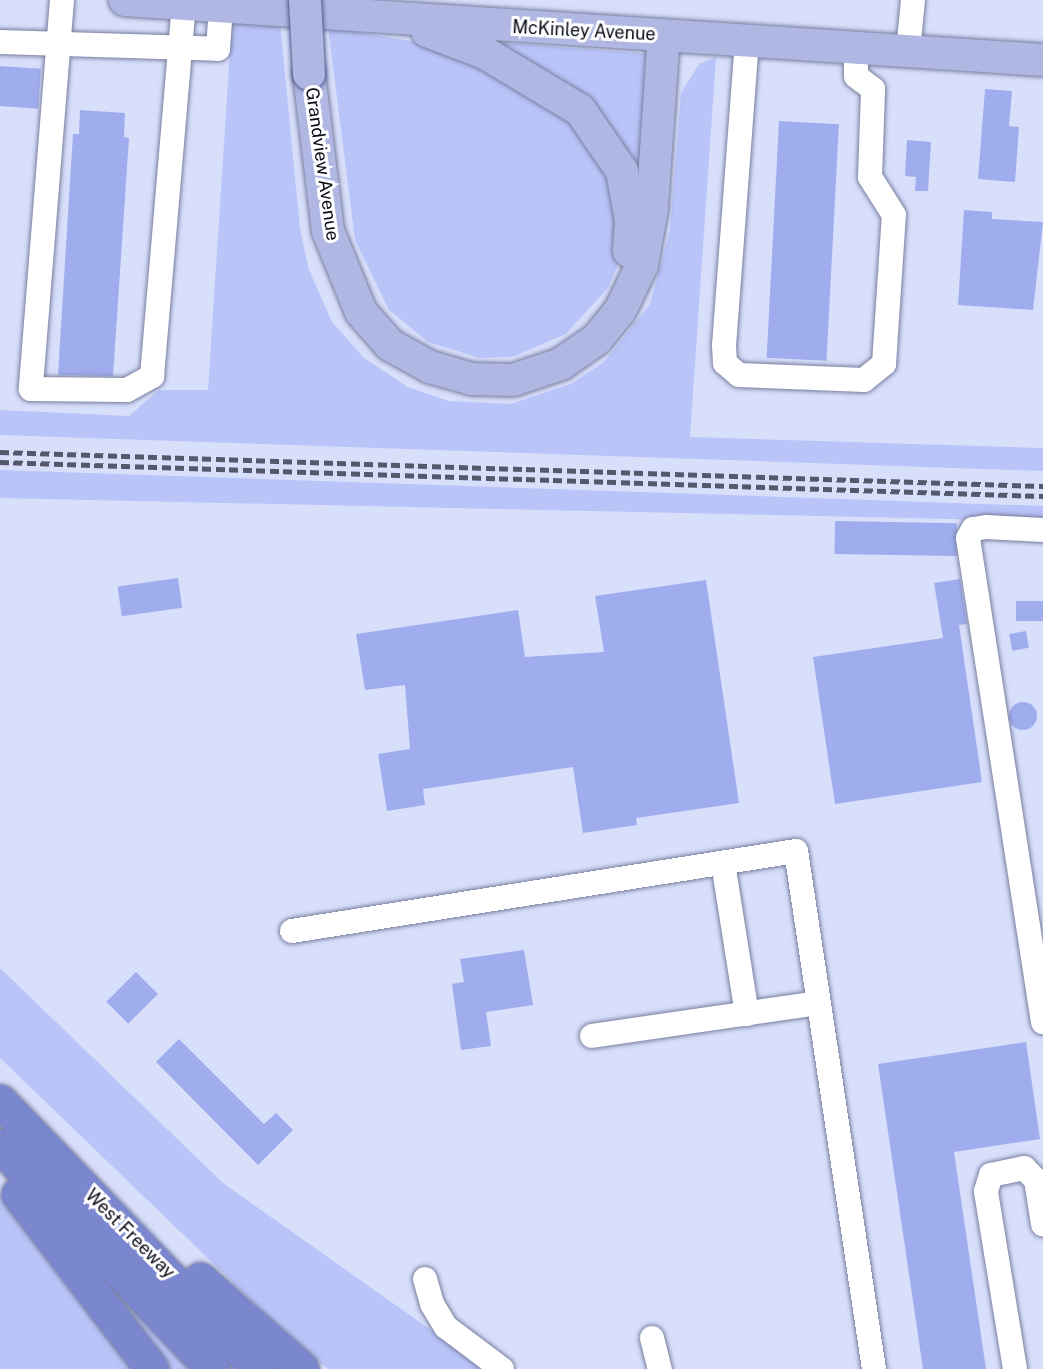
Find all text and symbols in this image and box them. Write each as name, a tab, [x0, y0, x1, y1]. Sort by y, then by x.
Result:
street label: McKinley Avenue	[512, 16, 656, 46]
street label: Grandview Avenue	[301, 86, 343, 242]
street label: West Freeway	[81, 1185, 179, 1283]

